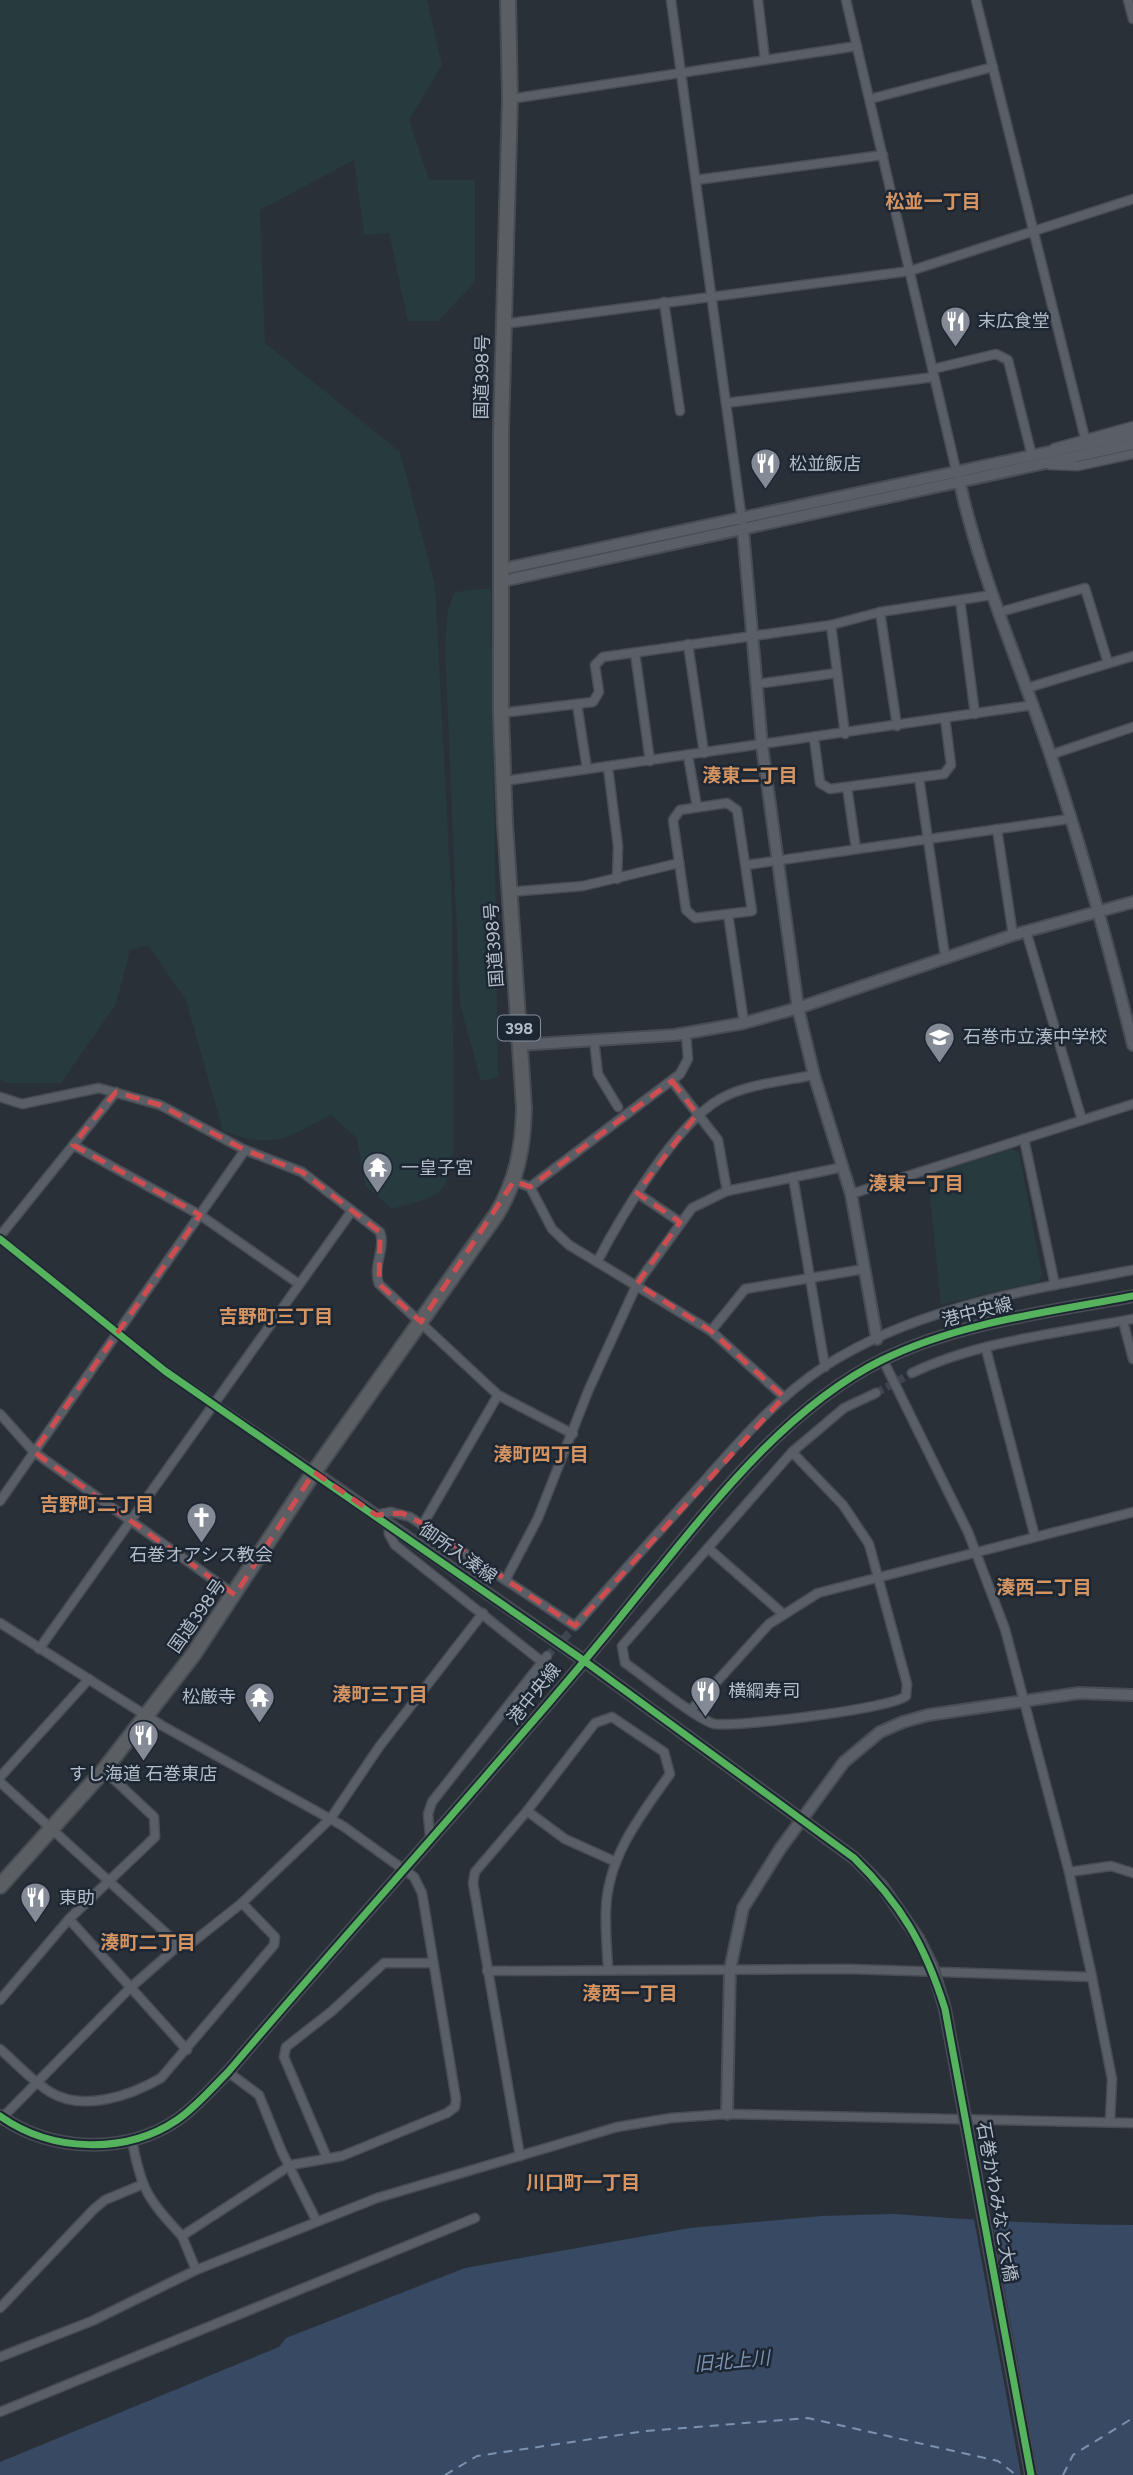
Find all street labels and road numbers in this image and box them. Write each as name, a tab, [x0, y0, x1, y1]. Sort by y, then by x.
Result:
street label: 国道398号	[470, 334, 494, 420]
street label: 国道398号	[480, 902, 508, 988]
road number: 398	[498, 1016, 540, 1040]
street label: 港中央線	[939, 1293, 1015, 1331]
street label: 御所入湊線	[415, 1518, 501, 1588]
street label: 国道398号	[164, 1575, 230, 1657]
street label: 港中央線	[503, 1659, 565, 1729]
street label: 石巻かわみなと大橋	[972, 2120, 1022, 2284]

